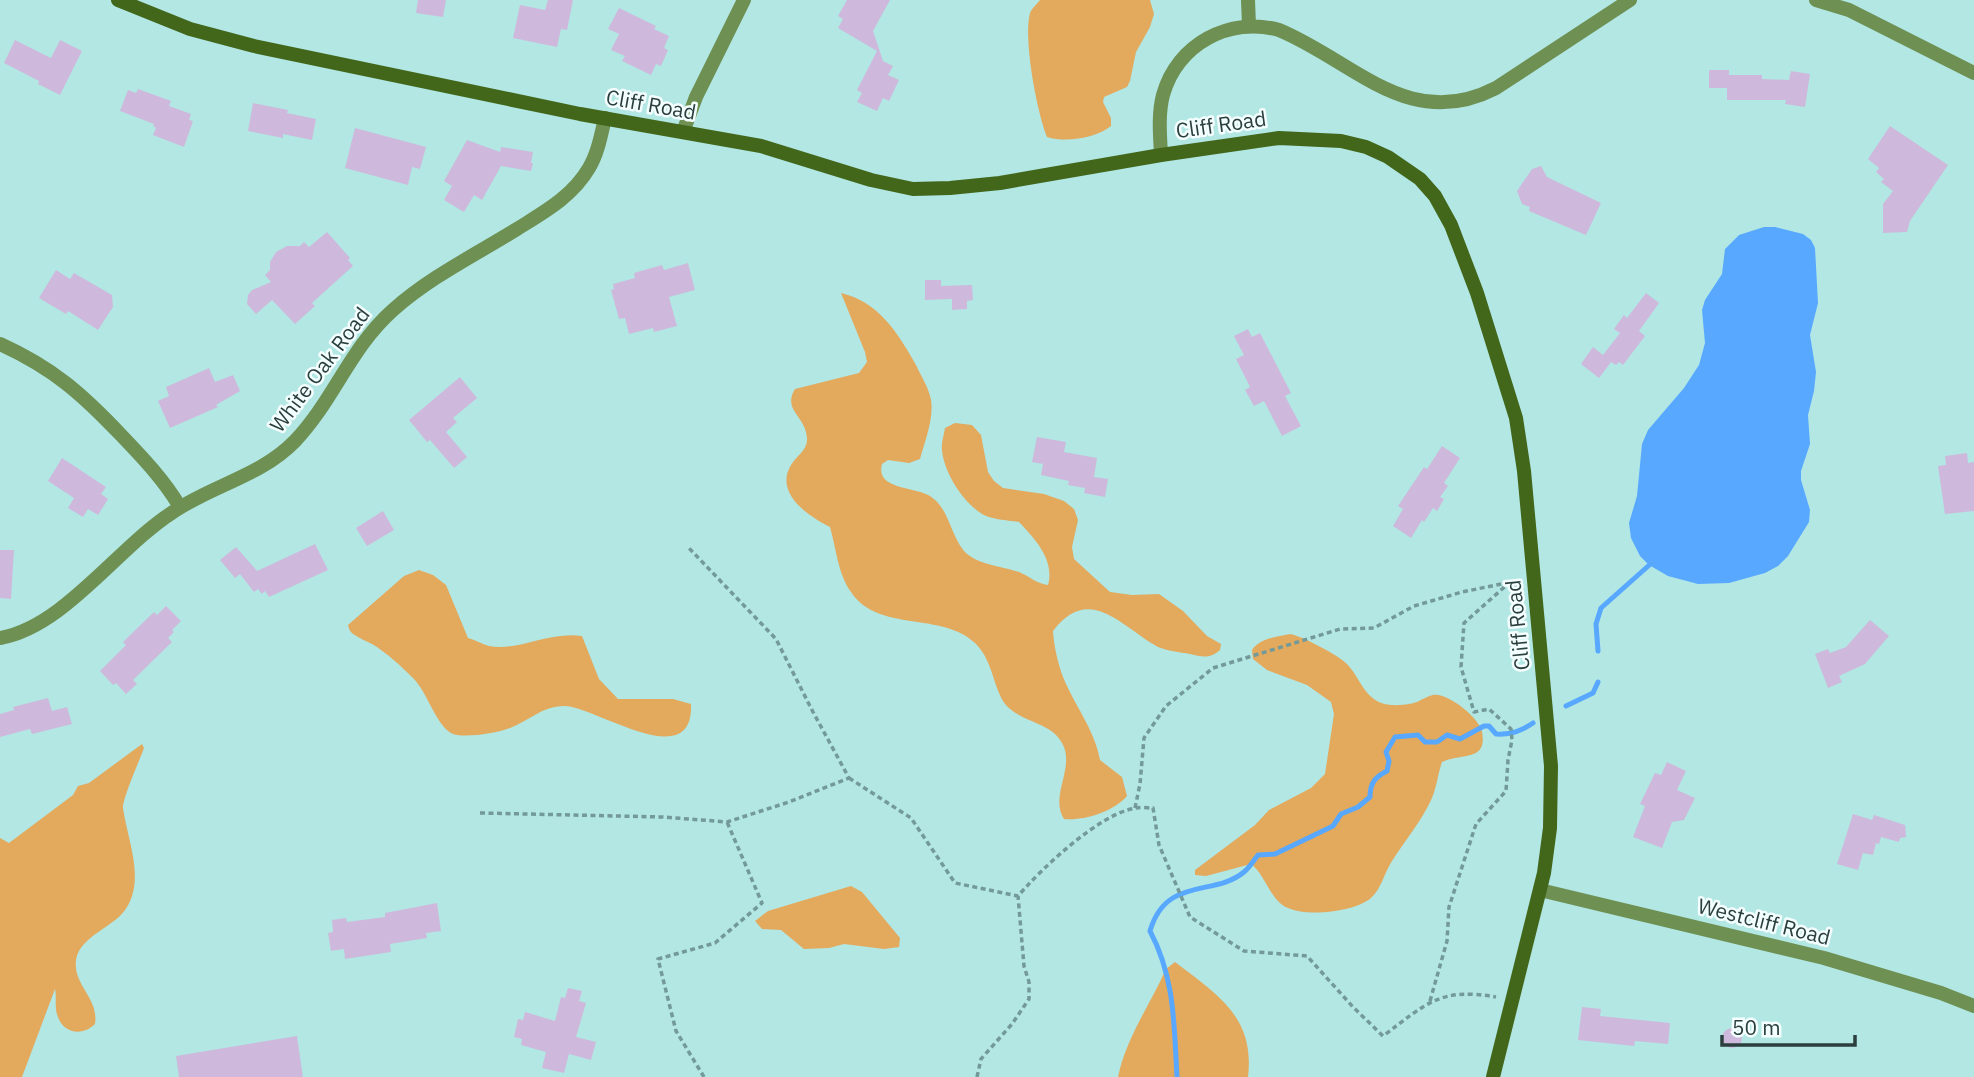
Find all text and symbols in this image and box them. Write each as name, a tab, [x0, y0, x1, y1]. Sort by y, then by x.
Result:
street label: Cliff Road	[604, 82, 698, 126]
street label: Cliff Road	[1174, 104, 1268, 144]
street label: White Oak Road	[263, 301, 376, 438]
street label: Cliff Road	[1498, 578, 1536, 672]
street label: Westcliff Road	[1695, 891, 1833, 951]
scale bar	[1722, 1004, 1855, 1048]
text: 50 m	[1732, 1013, 1781, 1041]

